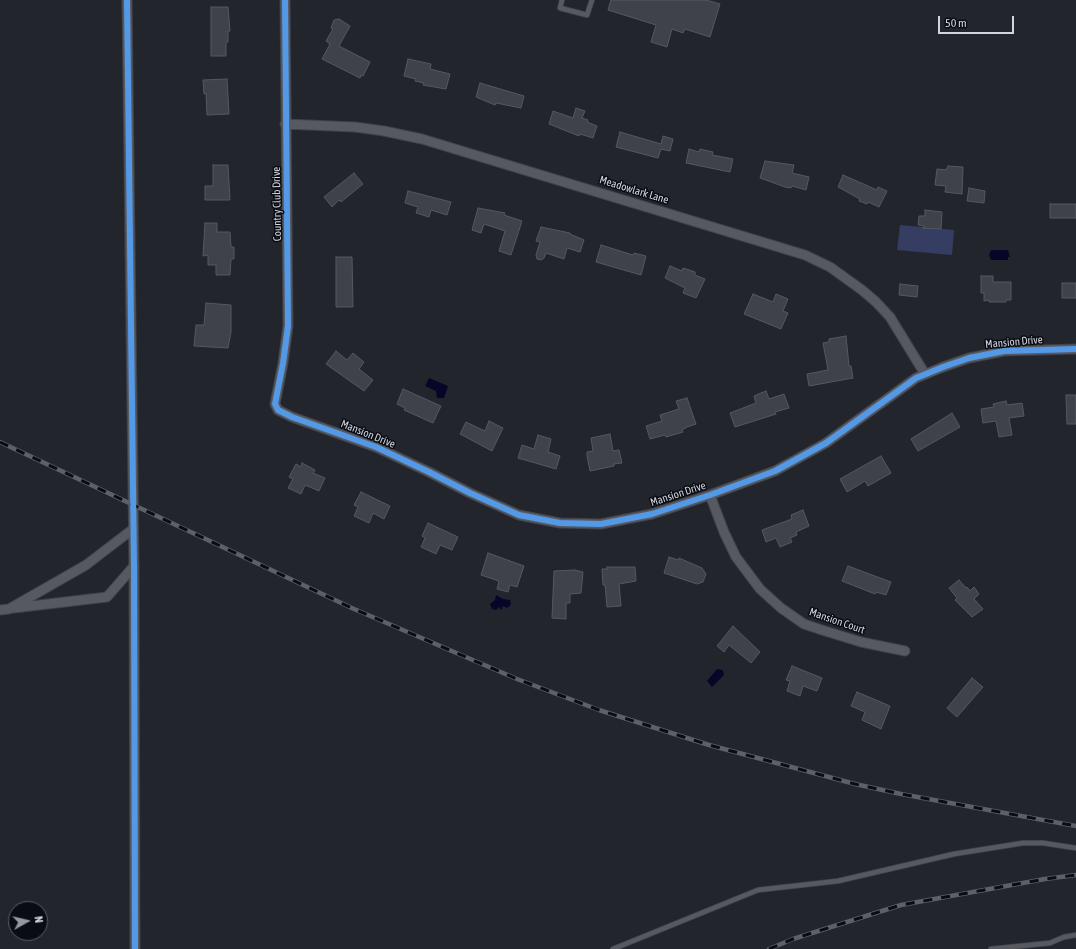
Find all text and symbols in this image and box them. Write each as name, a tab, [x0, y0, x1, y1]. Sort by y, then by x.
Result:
scale bar	[940, 8, 1016, 34]
text: 50 m	[945, 16, 967, 30]
street label: Country Club Drive	[270, 167, 284, 241]
street label: Meadowlark Lane	[598, 173, 670, 207]
street label: Mansion Drive	[985, 333, 1043, 351]
street label: Mansion Drive	[339, 417, 397, 451]
street label: Mansion Drive	[649, 479, 707, 509]
street label: Mansion Court	[807, 605, 867, 637]
north arrow	[8, 901, 48, 941]
text: N	[32, 915, 45, 924]

